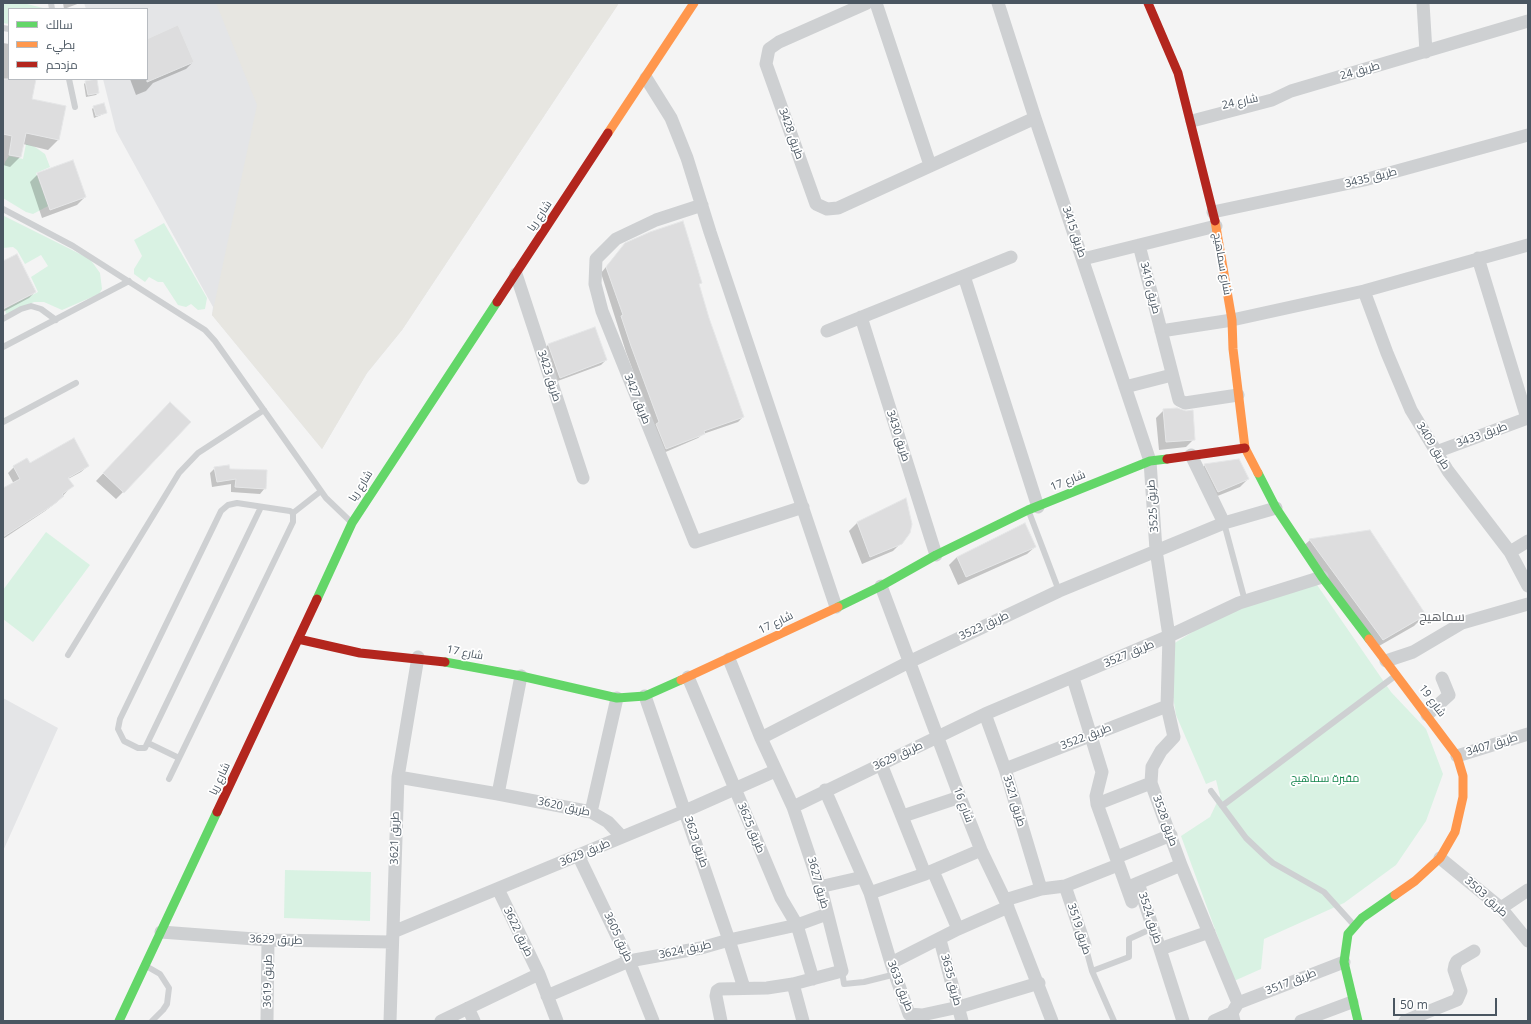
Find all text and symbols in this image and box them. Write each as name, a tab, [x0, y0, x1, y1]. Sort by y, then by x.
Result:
legend	[8, 8, 148, 80]
text: سالك	[46, 16, 73, 33]
text: بطيء	[46, 36, 75, 53]
text: مزدحم	[46, 56, 78, 73]
street label: طريق 24	[1339, 59, 1381, 83]
street label: شارع 24	[1221, 92, 1259, 112]
street label: طريق 3428	[776, 107, 806, 161]
street label: طريق 3435	[1344, 165, 1398, 191]
street label: شارع ريا	[525, 198, 555, 234]
street label: طريق 3415	[1059, 205, 1089, 259]
street label: شارع سماهيج	[1210, 232, 1234, 296]
street label: طريق 3416	[1137, 261, 1163, 315]
street label: طريق 3423	[535, 349, 563, 403]
street label: طريق 3427	[621, 372, 653, 426]
street label: طريق 3430	[884, 409, 912, 463]
street label: طريق 3409	[1413, 420, 1453, 472]
street label: طريق 3433	[1455, 420, 1509, 450]
street label: شارع ريا	[346, 468, 376, 504]
street label: شارع 17	[1048, 468, 1088, 494]
street label: طريق 3525	[1145, 479, 1161, 533]
street label: شارع 17	[757, 609, 795, 637]
street label: طريق 3523	[957, 609, 1011, 643]
district label: سماهيج	[1419, 609, 1465, 625]
street label: طريق 3527	[1102, 638, 1156, 670]
street label: شارع 17	[446, 643, 484, 663]
street label: شارع 19	[1416, 682, 1448, 720]
street label: طريق 3522	[1059, 721, 1113, 753]
street label: طريق 3407	[1465, 731, 1519, 759]
street label: طريق 3629	[871, 739, 925, 773]
street label: شارع ريا	[207, 761, 233, 797]
park label: مقبرة سماهيج	[1291, 772, 1359, 786]
street label: طريق 3521	[1000, 774, 1028, 828]
street label: شارع 16	[950, 785, 976, 825]
street label: طريق 3528	[1150, 794, 1180, 848]
street label: طريق 3620	[537, 795, 591, 819]
street label: طريق 3625	[735, 801, 767, 855]
street label: طريق 3621	[388, 811, 402, 865]
street label: طريق 3623	[681, 815, 711, 869]
street label: طريق 3629	[558, 837, 612, 869]
street label: طريق 3627	[804, 856, 832, 910]
street label: طريق 3503	[1462, 874, 1510, 920]
street label: طريق 3524	[1136, 891, 1164, 945]
street label: طريق 3519	[1065, 902, 1093, 956]
street label: طريق 3622	[500, 905, 536, 959]
street label: طريق 3605	[601, 910, 635, 964]
street label: طريق 3629	[249, 932, 303, 948]
street label: طريق 3624	[658, 938, 712, 962]
street label: طريق 3635	[938, 953, 964, 1007]
street label: طريق 3619	[261, 954, 275, 1008]
street label: طريق 3633	[884, 959, 916, 1013]
street label: طريق 3517	[1264, 966, 1318, 998]
scale bar	[1395, 990, 1499, 1016]
text: 50 m	[1400, 996, 1428, 1013]

